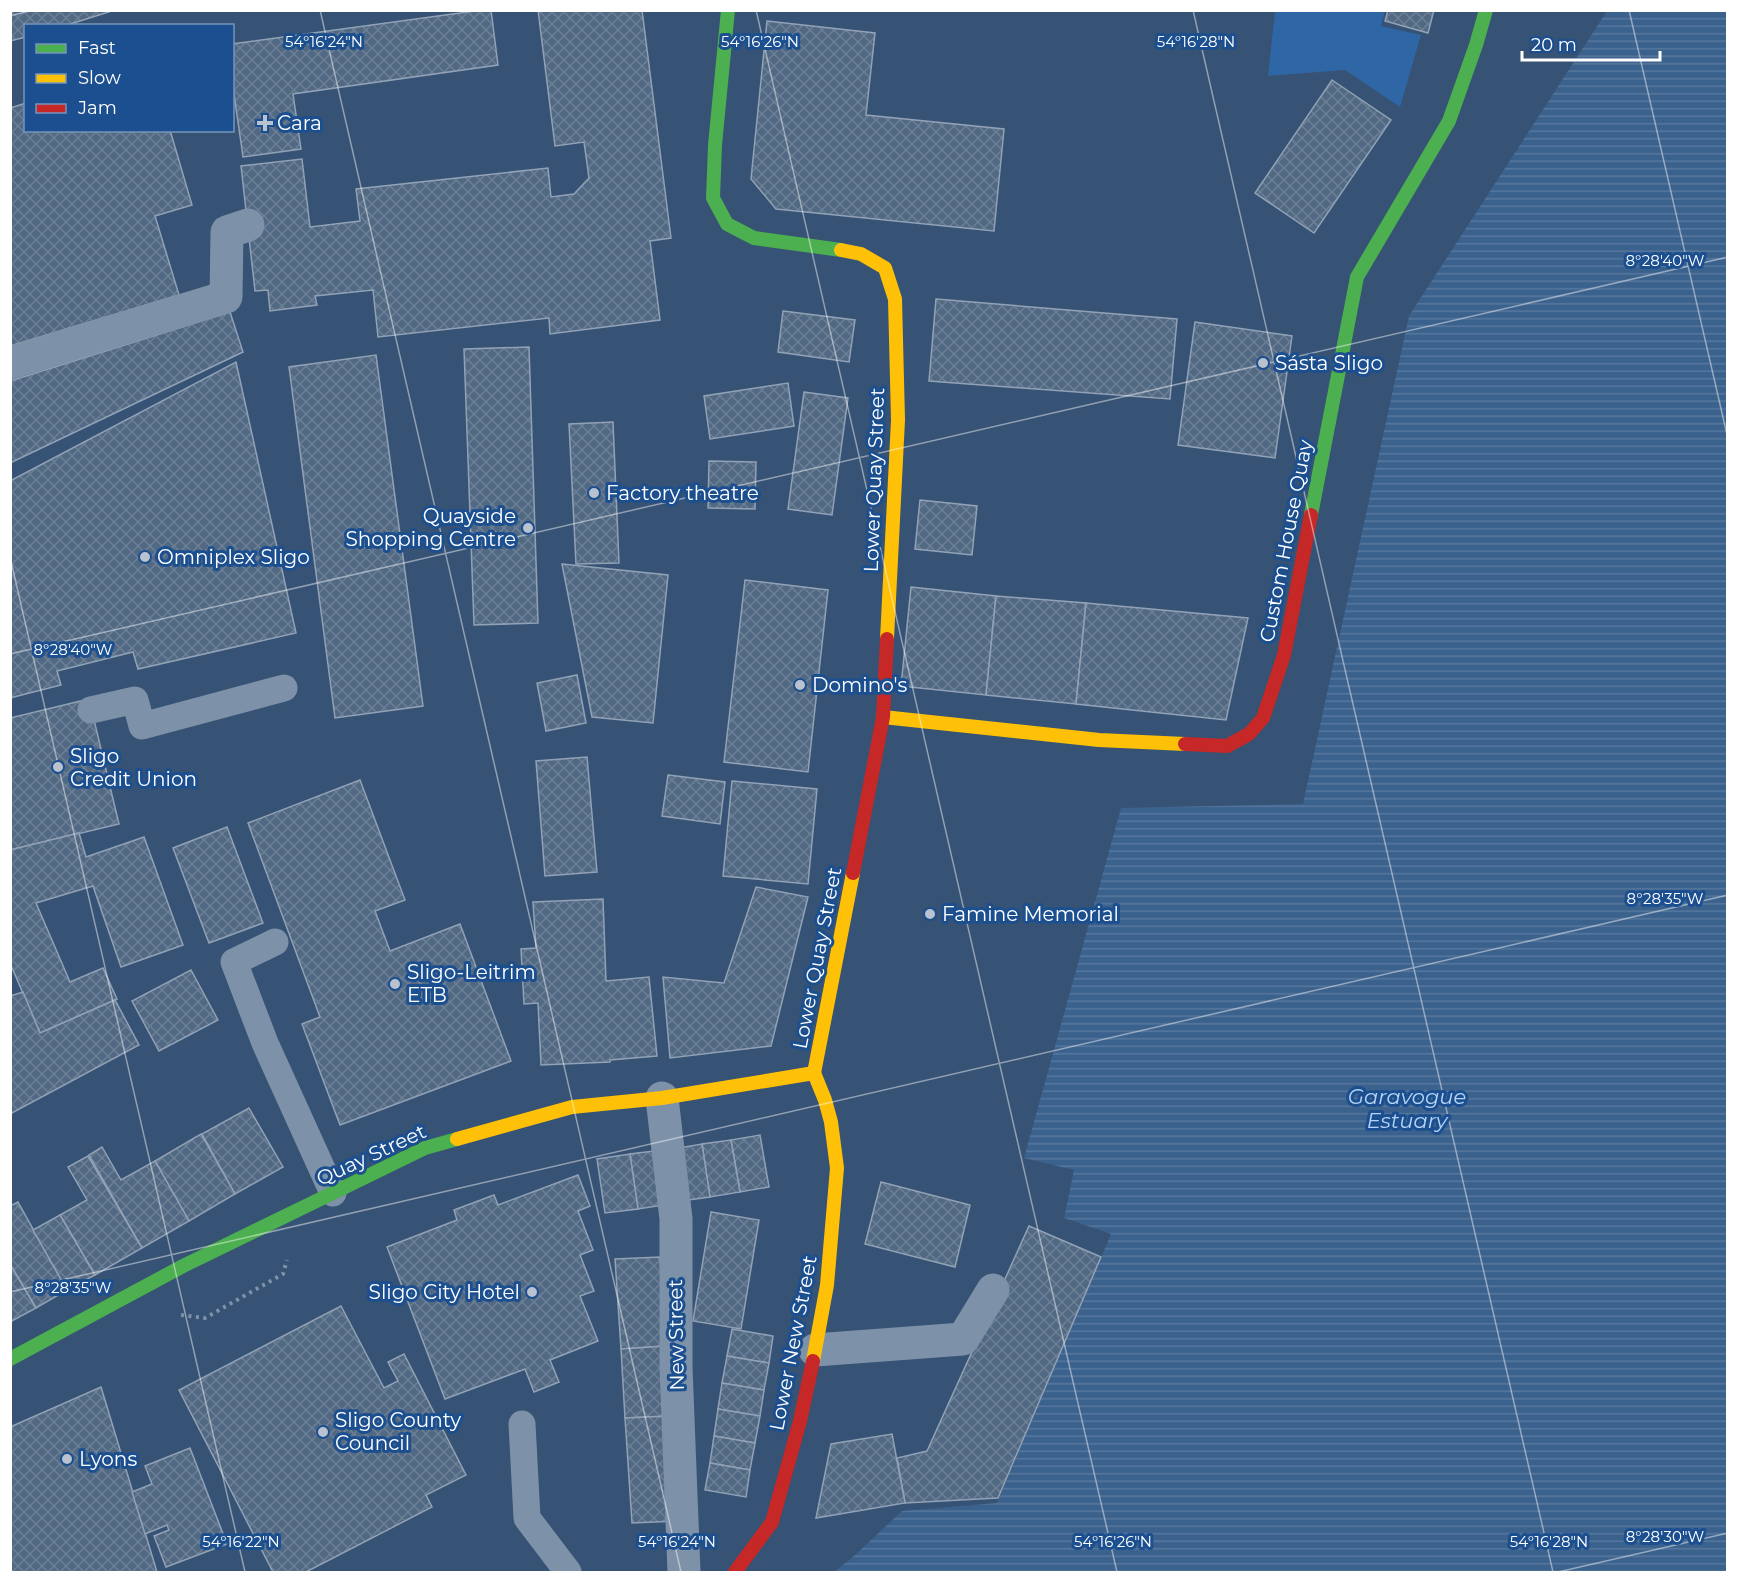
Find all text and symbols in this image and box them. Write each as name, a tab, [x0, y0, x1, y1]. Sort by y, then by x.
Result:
legend	[24, 24, 234, 132]
scale bar	[1522, 24, 1660, 62]
text: 54°16'24"N	[285, 32, 363, 51]
text: 54°16'26"N	[721, 32, 799, 51]
text: 54°16'28"N	[1157, 32, 1235, 51]
text: 20 m	[1531, 34, 1577, 56]
text: Fast	[78, 37, 116, 59]
text: Slow	[78, 67, 121, 89]
text: Jam	[77, 97, 117, 119]
place label: Cara	[277, 111, 322, 135]
marker: Cara	[258, 116, 272, 130]
text: 8°28'40"W	[1625, 251, 1705, 270]
place label: Sásta Sligo	[1275, 351, 1383, 375]
marker: Sásta Sligo	[1256, 356, 1270, 370]
street label: Lower Quay Street	[859, 387, 889, 573]
street label: Custom House Quay	[1255, 438, 1317, 644]
place label: Factory theatre	[606, 481, 759, 505]
marker: Factory theatre	[587, 486, 601, 500]
place label: Quayside Shopping Centre	[345, 504, 516, 551]
marker: Quayside Shopping Centre	[521, 521, 535, 535]
place label: Omniplex Sligo	[157, 545, 310, 569]
marker: Omniplex Sligo	[138, 550, 152, 564]
text: 8°28'40"W	[33, 640, 113, 659]
place label: Domino's	[812, 673, 907, 697]
marker: Domino's	[793, 678, 807, 692]
place label: Sligo Credit Union	[70, 744, 197, 791]
marker: Sligo Credit Union	[51, 760, 65, 774]
street label: Lower Quay Street	[788, 865, 846, 1051]
text: 8°28'35"W	[1627, 889, 1704, 908]
place label: Famine Memorial	[942, 902, 1119, 926]
marker: Famine Memorial	[923, 907, 937, 921]
place label: Sligo-Leitrim ETB	[407, 960, 536, 1007]
marker: Sligo-Leitrim ETB	[388, 977, 402, 991]
water label: Garavogue Estuary	[1348, 1084, 1466, 1133]
street label: Quay Street	[312, 1119, 430, 1191]
street label: Lower New Street	[764, 1253, 822, 1433]
text: 8°28'35"W	[35, 1278, 112, 1297]
street label: New Street	[663, 1279, 689, 1391]
place label: Sligo City Hotel	[369, 1280, 520, 1304]
marker: Sligo City Hotel	[525, 1285, 539, 1299]
place label: Sligo County Council	[335, 1408, 461, 1455]
marker: Sligo County Council	[316, 1425, 330, 1439]
place label: Lyons	[79, 1447, 137, 1471]
marker: Lyons	[60, 1452, 74, 1466]
text: 8°28'30"W	[1626, 1527, 1705, 1546]
text: 54°16'22"N	[202, 1532, 280, 1551]
text: 54°16'24"N	[638, 1532, 716, 1551]
text: 54°16'26"N	[1074, 1532, 1152, 1551]
text: 54°16'28"N	[1510, 1532, 1588, 1551]

